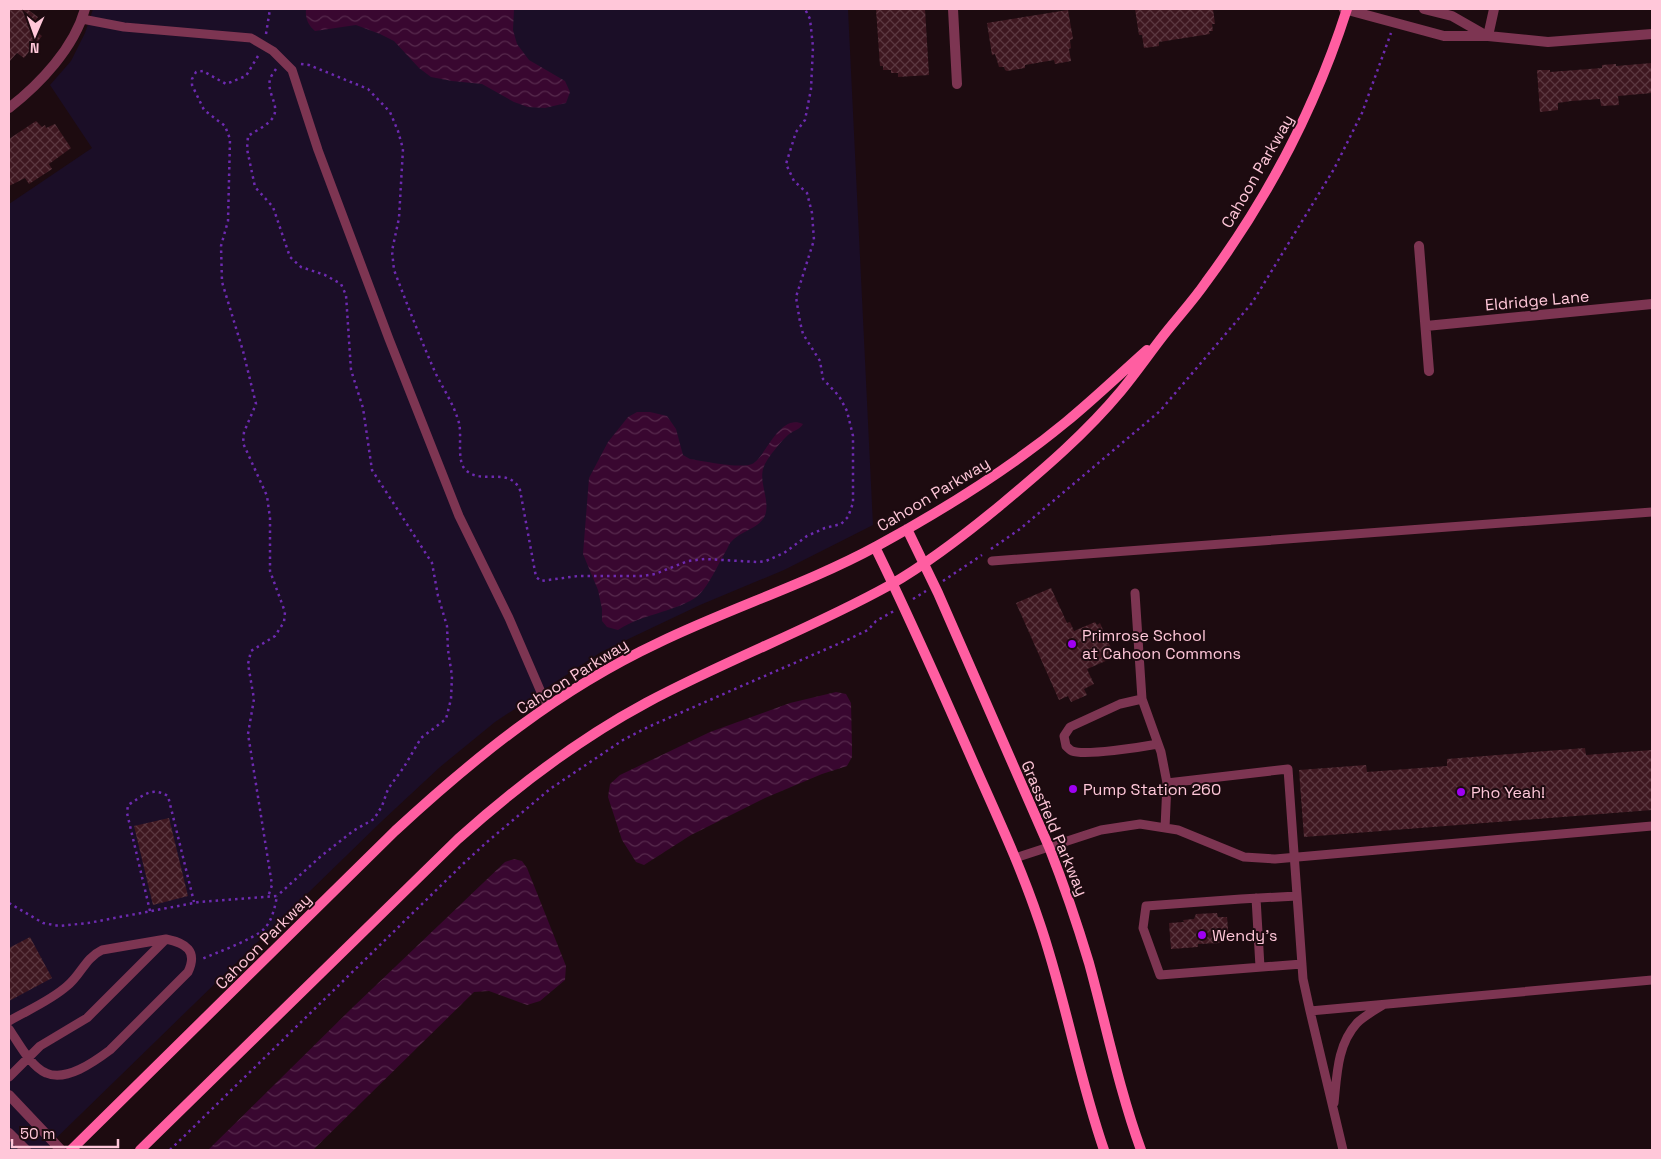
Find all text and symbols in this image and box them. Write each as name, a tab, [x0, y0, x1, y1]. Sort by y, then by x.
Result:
north arrow	[10, 10, 60, 60]
text: N	[30, 39, 40, 57]
street label: Cahoon Parkway	[1216, 111, 1298, 232]
street label: Eldridge Lane	[1484, 285, 1590, 316]
street label: Cahoon Parkway	[873, 453, 993, 536]
place label: Primrose School at Cahoon Commons	[1082, 625, 1241, 664]
street label: Cahoon Parkway	[513, 634, 632, 719]
marker: Primrose School at Cahoon Commons	[1066, 638, 1078, 650]
street label: Grassfield Parkway	[1016, 757, 1093, 899]
place label: Pump Station 260	[1083, 779, 1221, 800]
place label: Pho Yeah!	[1471, 782, 1545, 803]
marker: Pump Station 260	[1067, 783, 1079, 795]
marker: Pho Yeah!	[1455, 786, 1467, 798]
street label: Cahoon Parkway	[211, 889, 316, 994]
place label: Wendy's	[1212, 925, 1278, 946]
marker: Wendy's	[1196, 929, 1208, 941]
scale bar	[12, 1116, 119, 1148]
text: 50 m	[20, 1124, 55, 1143]

